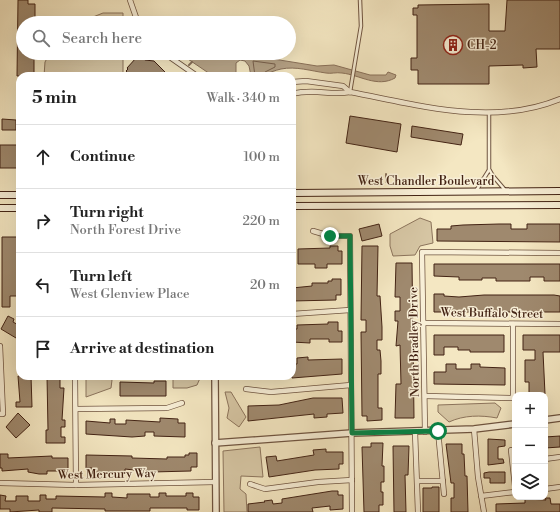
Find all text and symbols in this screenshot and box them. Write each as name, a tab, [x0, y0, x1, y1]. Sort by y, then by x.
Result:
search box	[16, 16, 296, 60]
icon: search	[30, 27, 52, 49]
text: Search here	[62, 29, 142, 48]
building icon: CH-2	[442, 34, 464, 56]
place label: CH-2	[467, 38, 497, 53]
text: 5 min	[32, 87, 77, 109]
text: Walk · 340 m	[207, 90, 280, 106]
icon: ahead	[32, 146, 54, 168]
text: Continue	[70, 147, 135, 166]
text: 100 m	[244, 149, 280, 165]
street label: West Chandler Boulevard	[357, 174, 494, 189]
text: Turn right	[70, 203, 144, 222]
icon: right	[32, 210, 54, 232]
text: 220 m	[242, 213, 280, 229]
text: North Forest Drive	[70, 222, 181, 238]
route end	[321, 227, 339, 245]
text: Turn left	[70, 267, 132, 286]
icon: left	[32, 274, 54, 296]
text: 20 m	[250, 277, 280, 293]
text: West Glenview Place	[70, 286, 190, 302]
street label: North Bradley Drive	[406, 287, 423, 397]
street label: West Buffalo Street	[440, 305, 544, 322]
icon: arrive	[32, 338, 54, 360]
text: Arrive at destination	[70, 339, 214, 358]
map controls	[512, 392, 548, 500]
button: +	[512, 392, 548, 428]
route start	[429, 422, 447, 440]
button: −	[512, 428, 548, 464]
button: layers	[512, 464, 548, 500]
street label: West Mercury Way	[57, 466, 157, 483]

